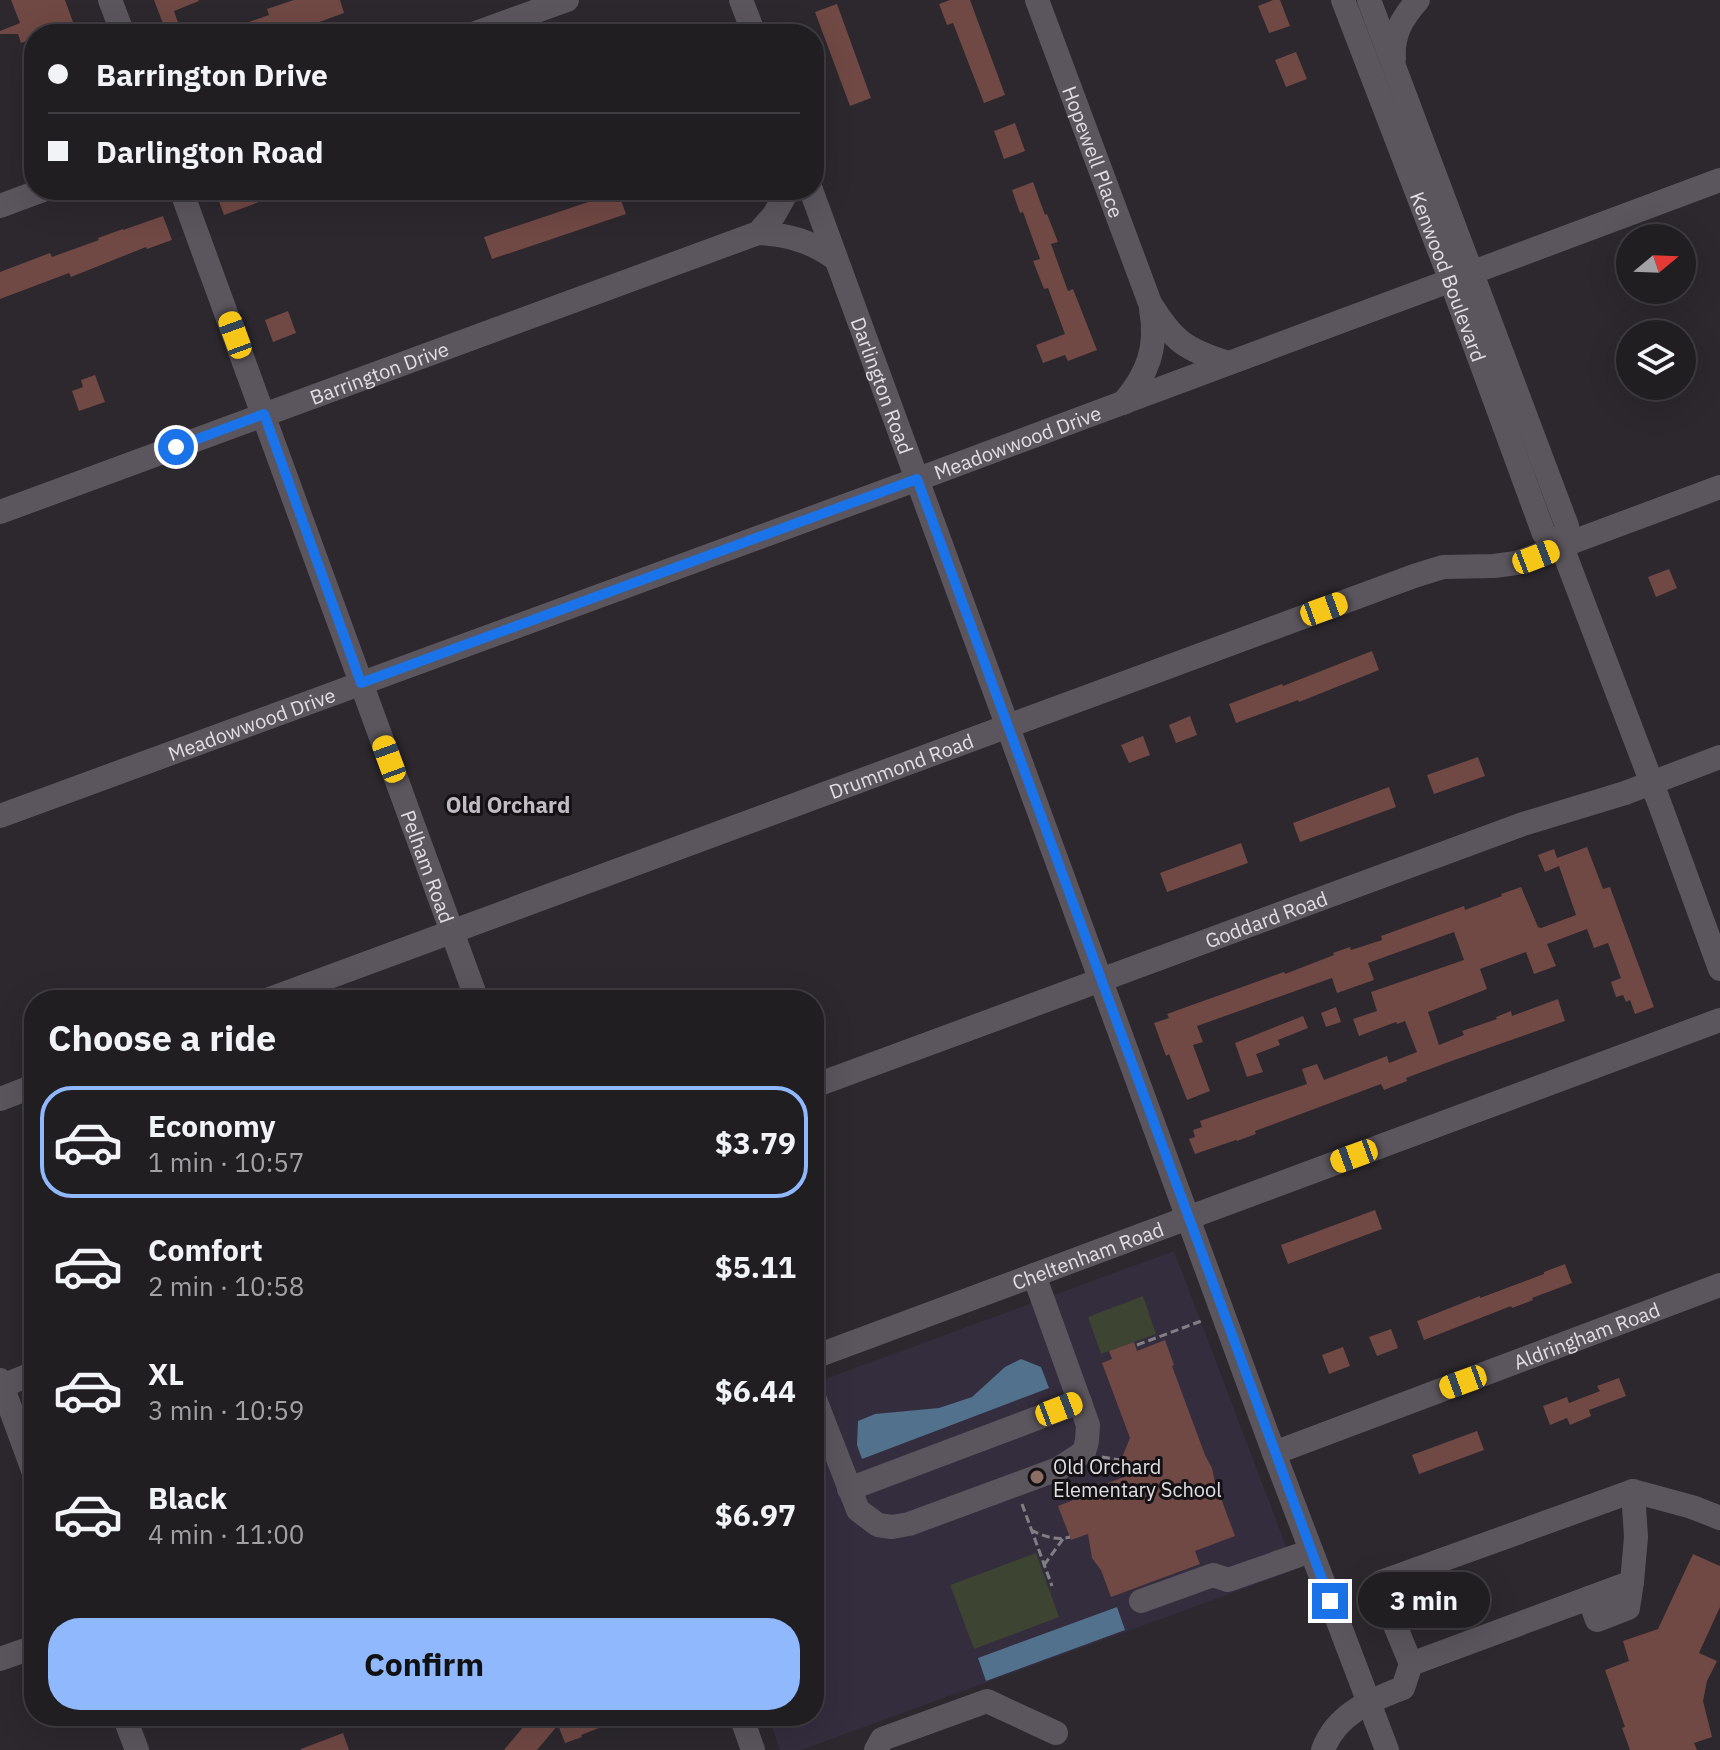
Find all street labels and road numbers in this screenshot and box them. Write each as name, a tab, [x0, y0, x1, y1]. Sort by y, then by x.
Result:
street label: Hopewell Place	[1057, 82, 1131, 222]
street label: Kenwood Boulevard	[1404, 188, 1493, 365]
street label: Darlington Road	[845, 313, 920, 458]
street label: Barrington Drive	[306, 335, 452, 410]
street label: Meadowwood Drive	[930, 399, 1105, 485]
street label: Meadowwood Drive	[164, 681, 339, 767]
street label: Drummond Road	[825, 727, 977, 805]
street label: Pelham Road	[395, 806, 461, 927]
street label: Goddard Road	[1201, 884, 1331, 954]
street label: Cheltenham Road	[1008, 1215, 1167, 1296]
street label: Aldringham Road	[1510, 1295, 1664, 1375]

